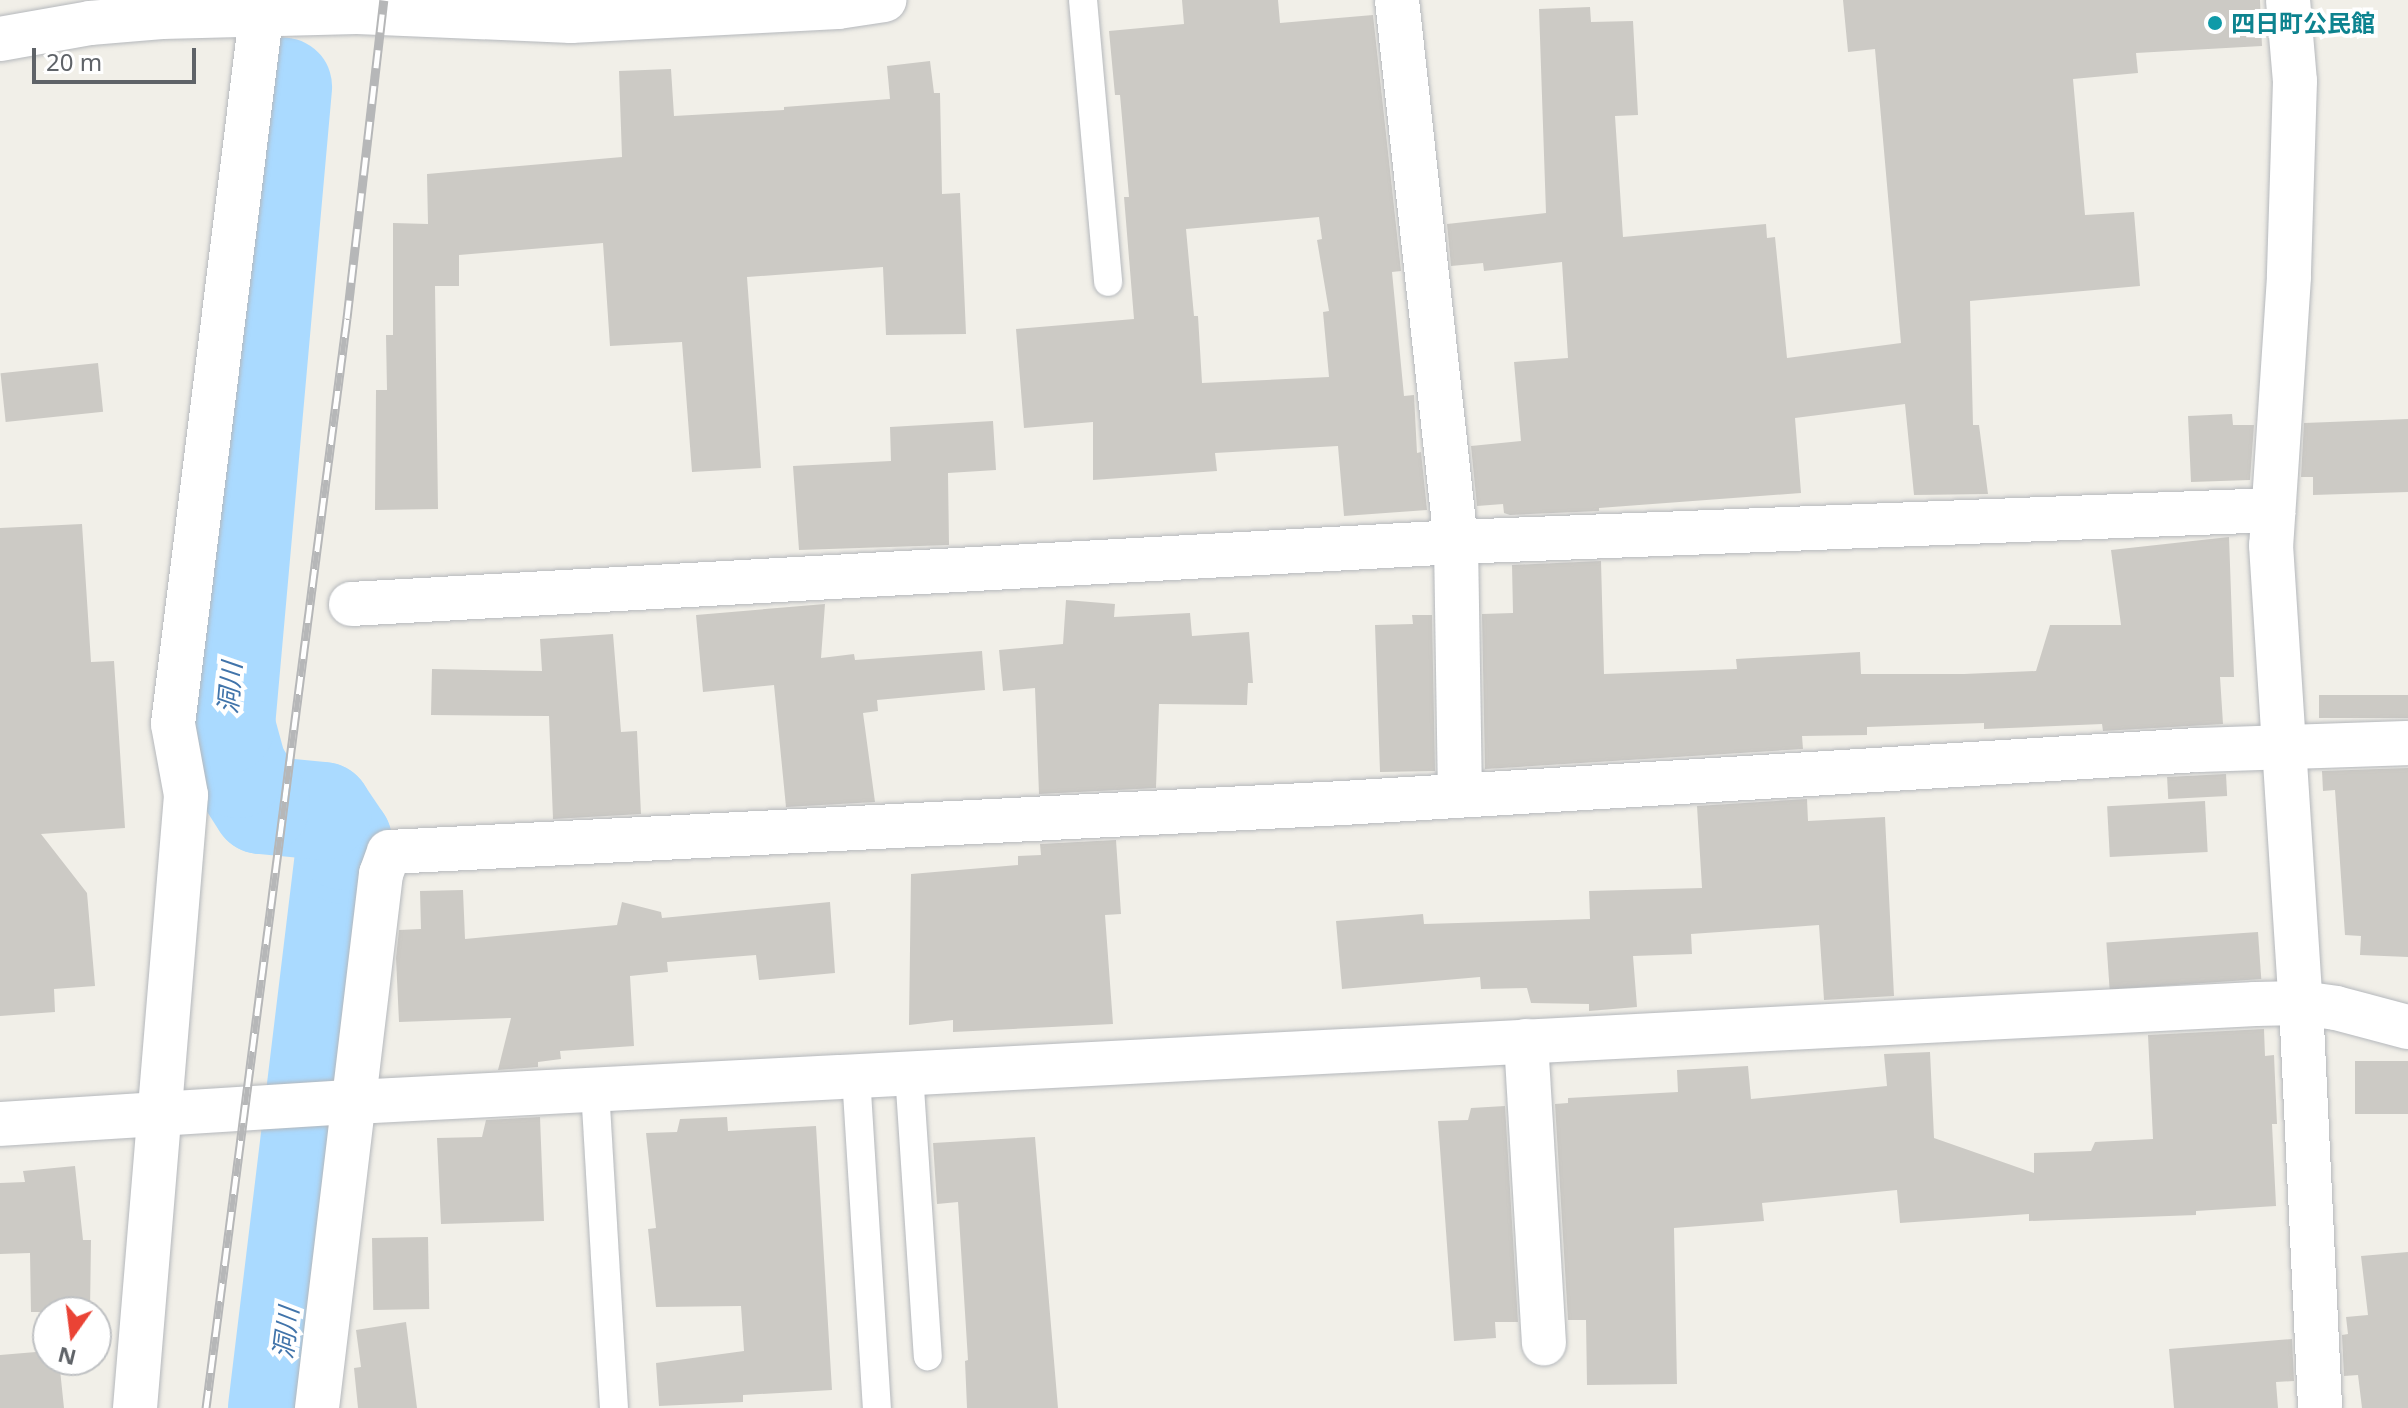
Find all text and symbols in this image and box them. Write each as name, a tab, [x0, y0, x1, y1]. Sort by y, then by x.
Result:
place label: 四日町公民館	[2231, 9, 2375, 37]
marker: 四日町公民館	[2206, 14, 2224, 32]
scale bar	[36, 32, 200, 82]
text: 20 m	[46, 45, 102, 78]
water label: 洞川	[212, 661, 248, 715]
north arrow	[32, 1296, 112, 1376]
water label: 洞川	[267, 1305, 305, 1361]
text: N	[54, 1341, 79, 1374]

